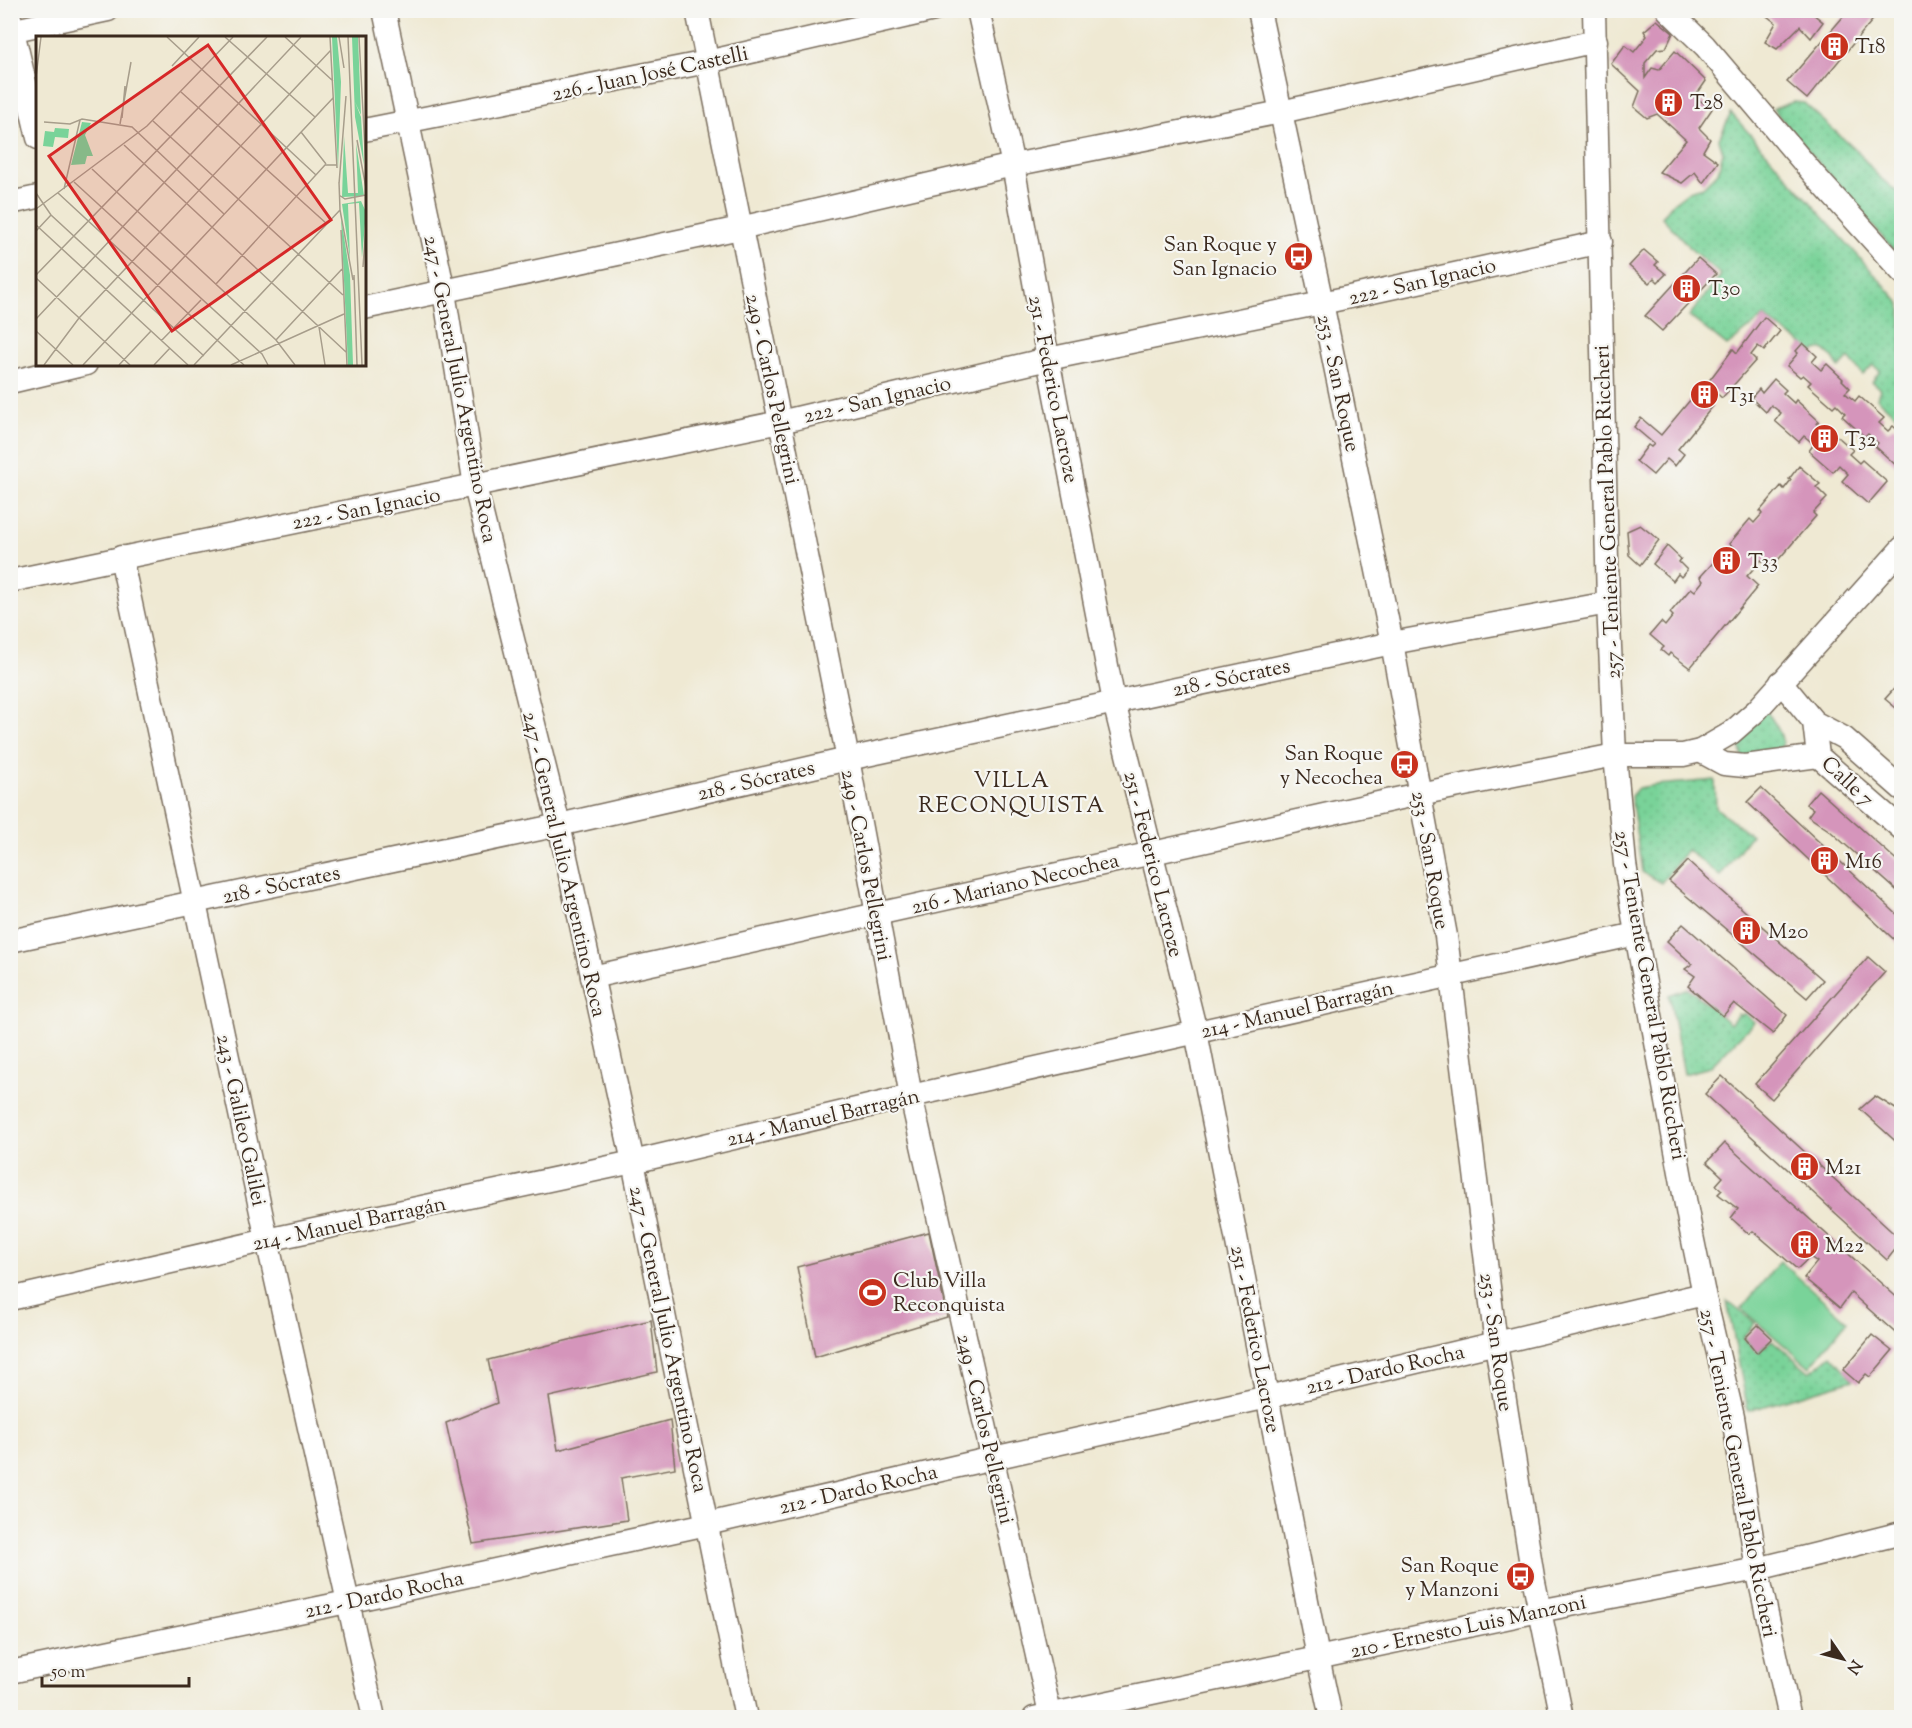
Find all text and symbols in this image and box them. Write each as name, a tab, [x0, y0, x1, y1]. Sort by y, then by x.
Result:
building icon: T18	[1818, 30, 1850, 62]
place label: T18	[1855, 33, 1886, 63]
inset map	[36, 36, 366, 366]
street label: 226 - Juan José Castelli	[549, 39, 751, 110]
building icon: T28	[1653, 86, 1685, 118]
place label: T28	[1690, 89, 1723, 119]
place label: San Roque y San Ignacio	[1164, 231, 1278, 285]
street label: 247 - General Julio Argentino Roca	[414, 233, 504, 546]
bus stop icon: San Roque y San Ignacio	[1282, 240, 1314, 272]
street label: 222 - San Ignacio	[1346, 251, 1499, 314]
building icon: T30	[1671, 272, 1703, 304]
place label: T30	[1708, 275, 1740, 305]
street label: 249 - Carlos Pellegrini	[736, 291, 806, 488]
street label: 251 - Federico Lacroze	[1019, 293, 1085, 486]
street label: 253 - San Roque	[1308, 312, 1366, 455]
street label: 257 - Teniente General Pablo Riccheri	[1588, 344, 1630, 680]
street label: 222 - San Ignacio	[801, 369, 954, 432]
building icon: T31	[1689, 379, 1721, 411]
place label: T31	[1726, 382, 1755, 412]
building icon: T32	[1808, 423, 1840, 455]
place label: T32	[1845, 426, 1876, 456]
street label: 222 - San Ignacio	[290, 481, 443, 539]
building icon: T33	[1711, 545, 1743, 577]
place label: T33	[1748, 548, 1778, 578]
street label: 218 - Sócrates	[1170, 652, 1293, 706]
street label: 247 - General Julio Argentino Roca	[513, 709, 613, 1021]
place label: San Roque y Necochea	[1280, 740, 1383, 794]
bus stop icon: San Roque y Necochea	[1388, 749, 1420, 781]
street label: Calle 7	[1814, 750, 1880, 815]
street label: 218 - Sócrates	[695, 754, 818, 810]
district label: VILLA RECONQUISTA	[918, 766, 1106, 823]
street label: 249 - Carlos Pellegrini	[832, 767, 898, 964]
street label: 251 - Federico Lacroze	[1114, 768, 1190, 961]
street label: 253 - San Roque	[1402, 789, 1456, 932]
street label: 257 - Teniente General Pablo Riccheri	[1605, 828, 1693, 1163]
building icon: M16	[1808, 845, 1840, 877]
street label: 216 - Mariano Necochea	[909, 846, 1122, 923]
place label: M16	[1845, 848, 1882, 878]
street label: 218 - Sócrates	[220, 859, 343, 913]
building icon: M20	[1731, 915, 1763, 947]
place label: M20	[1768, 918, 1808, 948]
street label: 214 - Manuel Barragán	[1198, 974, 1397, 1048]
street label: 243 - Galileo Galilei	[207, 1032, 273, 1209]
street label: 214 - Manuel Barragán	[724, 1082, 923, 1156]
building icon: M21	[1788, 1151, 1820, 1183]
place label: M21	[1825, 1154, 1861, 1184]
street label: 247 - General Julio Argentino Roca	[620, 1183, 714, 1496]
street label: 214 - Manuel Barragán	[250, 1190, 449, 1260]
building icon: M22	[1788, 1229, 1820, 1261]
place label: M22	[1825, 1232, 1864, 1262]
street label: 251 - Federico Lacroze	[1221, 1243, 1287, 1436]
place label: Club Villa Reconquista	[893, 1267, 1005, 1321]
street label: 253 - San Roque	[1470, 1271, 1520, 1414]
sports icon: Club Villa Reconquista	[856, 1276, 888, 1308]
street label: 257 - Teniente General Pablo Riccheri	[1690, 1306, 1784, 1640]
street label: 249 - Carlos Pellegrini	[948, 1331, 1021, 1528]
street label: 212 - Dardo Rocha	[1303, 1338, 1468, 1404]
street label: 212 - Dardo Rocha	[776, 1458, 941, 1524]
place label: San Roque y Manzoni	[1401, 1552, 1499, 1606]
bus stop icon: San Roque y Manzoni	[1504, 1561, 1536, 1593]
street label: 212 - Dardo Rocha	[302, 1564, 467, 1627]
street label: 210 - Ernesto Luis Manzoni	[1348, 1588, 1589, 1668]
north arrow	[1813, 1629, 1873, 1689]
scale bar	[42, 1650, 189, 1688]
text: N	[1840, 1654, 1866, 1678]
text: 50 m	[50, 1660, 86, 1686]

